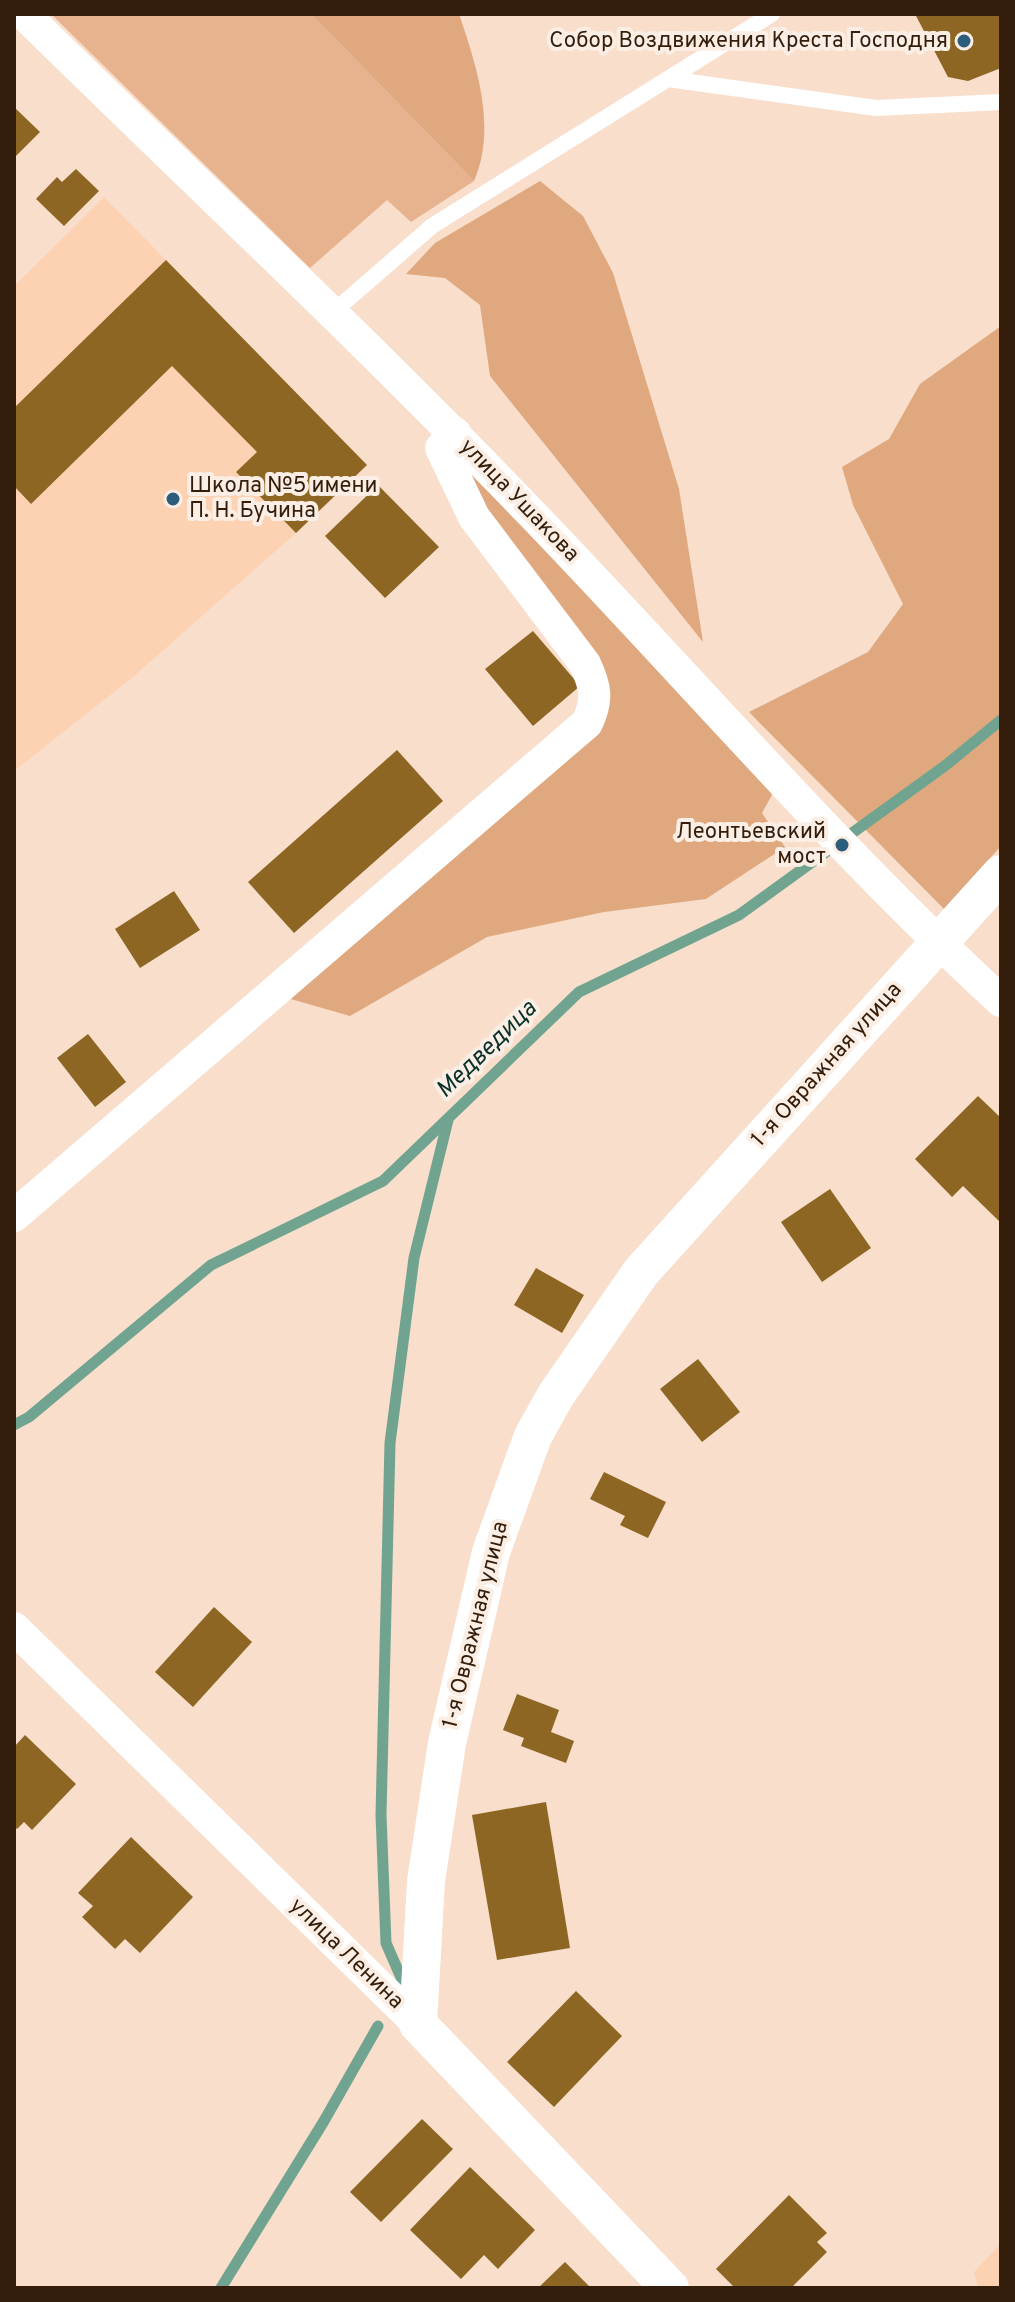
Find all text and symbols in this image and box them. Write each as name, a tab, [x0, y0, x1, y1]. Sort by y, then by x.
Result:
place label: Собор Воздвижения Креста Господня	[549, 28, 948, 55]
marker: Собор Воздвижения Креста Господня	[955, 32, 973, 50]
street label: улица Ушакова	[454, 434, 584, 568]
place label: Школа №5 имени П. Н. Бучина	[189, 473, 378, 525]
marker: Школа №5 имени П. Н. Бучина	[164, 490, 182, 508]
place label: Леонтьевский мост	[676, 819, 826, 871]
marker: Леонтьевский мост	[833, 836, 851, 854]
street label: 1-я Овражная улица	[746, 977, 908, 1153]
water label: Медведица	[430, 994, 544, 1105]
street label: 1-я Овражная улица	[437, 1519, 515, 1731]
street label: улица Ленина	[283, 1893, 409, 2015]

